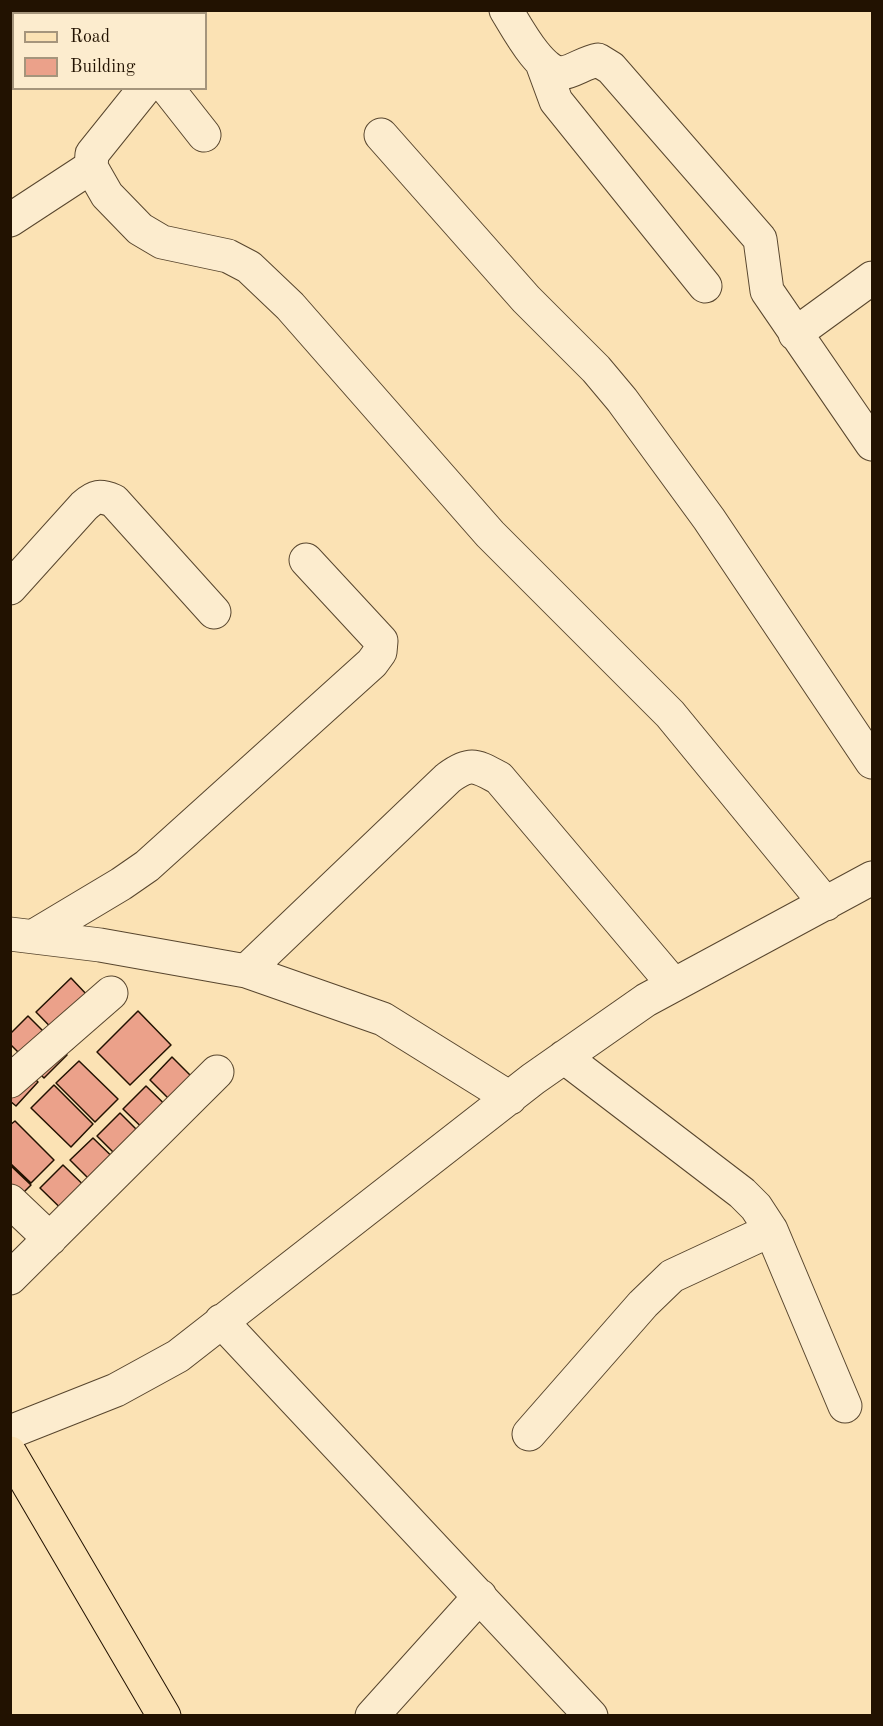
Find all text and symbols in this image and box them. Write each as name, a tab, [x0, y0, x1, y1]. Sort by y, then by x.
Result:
legend	[12, 12, 207, 90]
text: Road	[70, 28, 110, 46]
text: Building	[70, 58, 135, 76]

